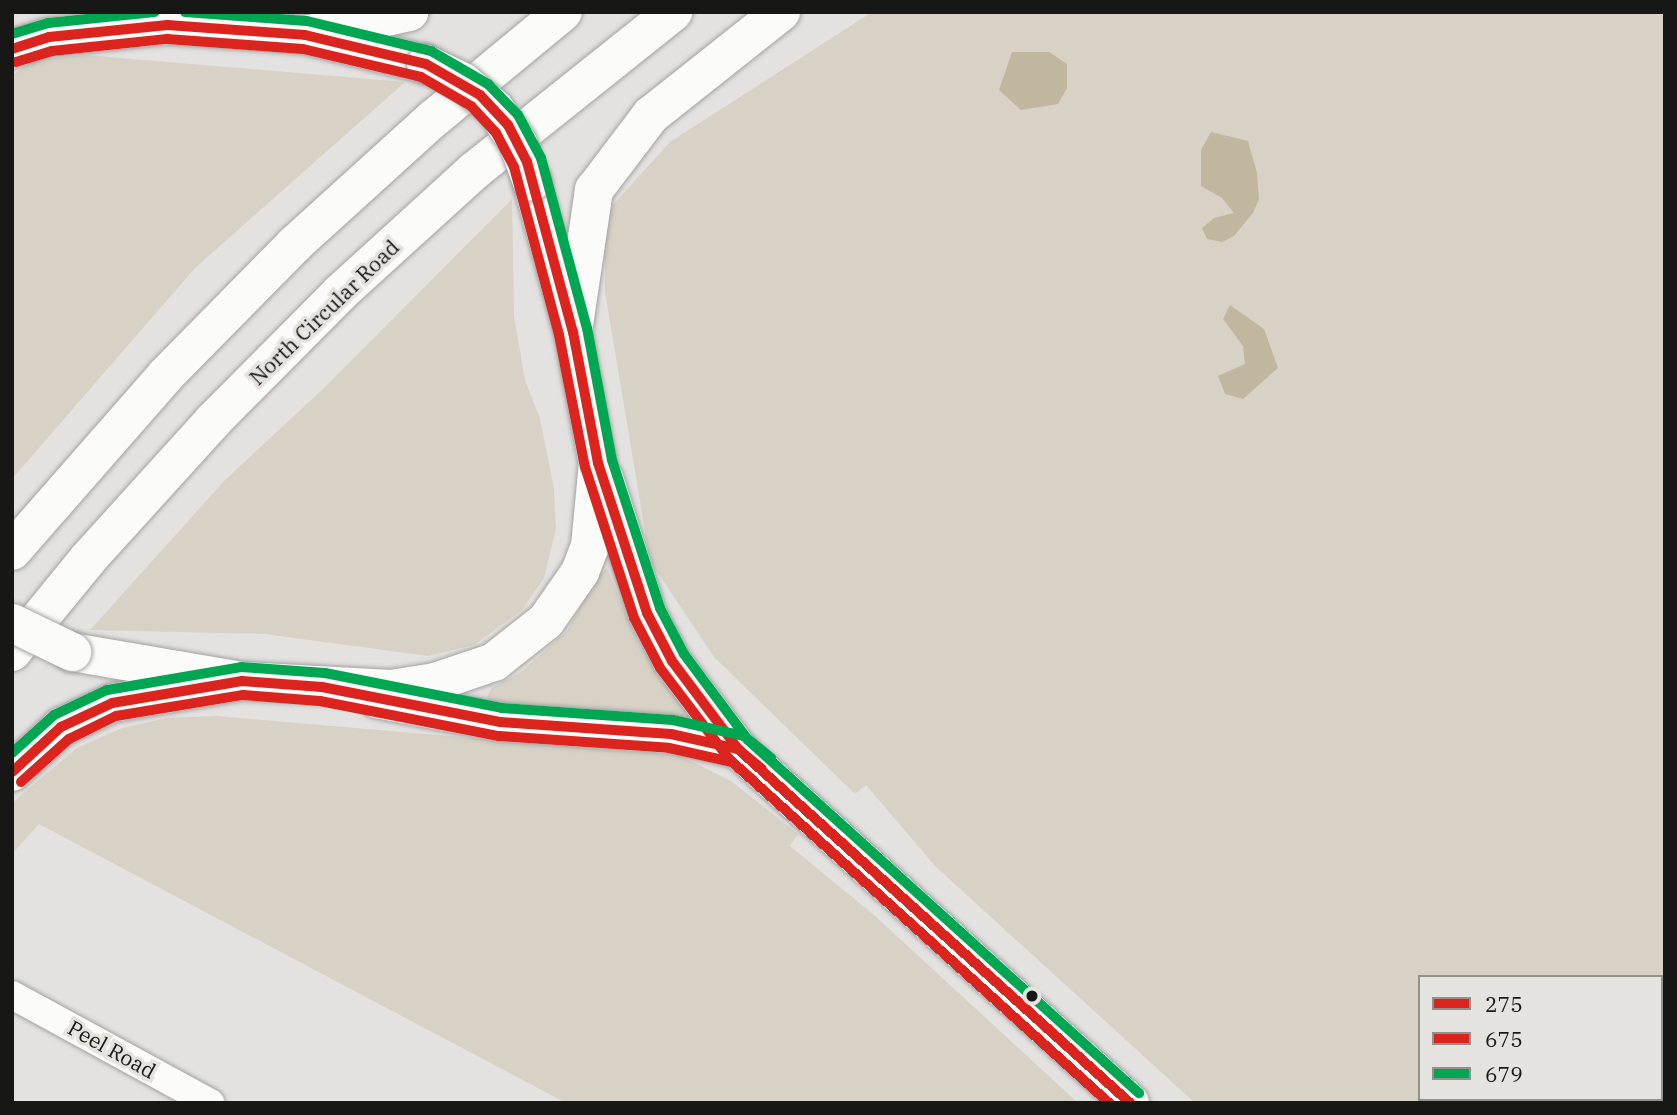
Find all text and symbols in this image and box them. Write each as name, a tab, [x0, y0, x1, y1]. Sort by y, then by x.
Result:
street label: North Circular Road	[244, 234, 404, 390]
legend	[1418, 975, 1663, 1101]
unlabelled marker	[1025, 989, 1039, 1003]
text: 275	[1485, 990, 1523, 1018]
street label: Peel Road	[64, 1015, 160, 1083]
text: 675	[1485, 1025, 1523, 1053]
text: 679	[1485, 1060, 1523, 1088]

